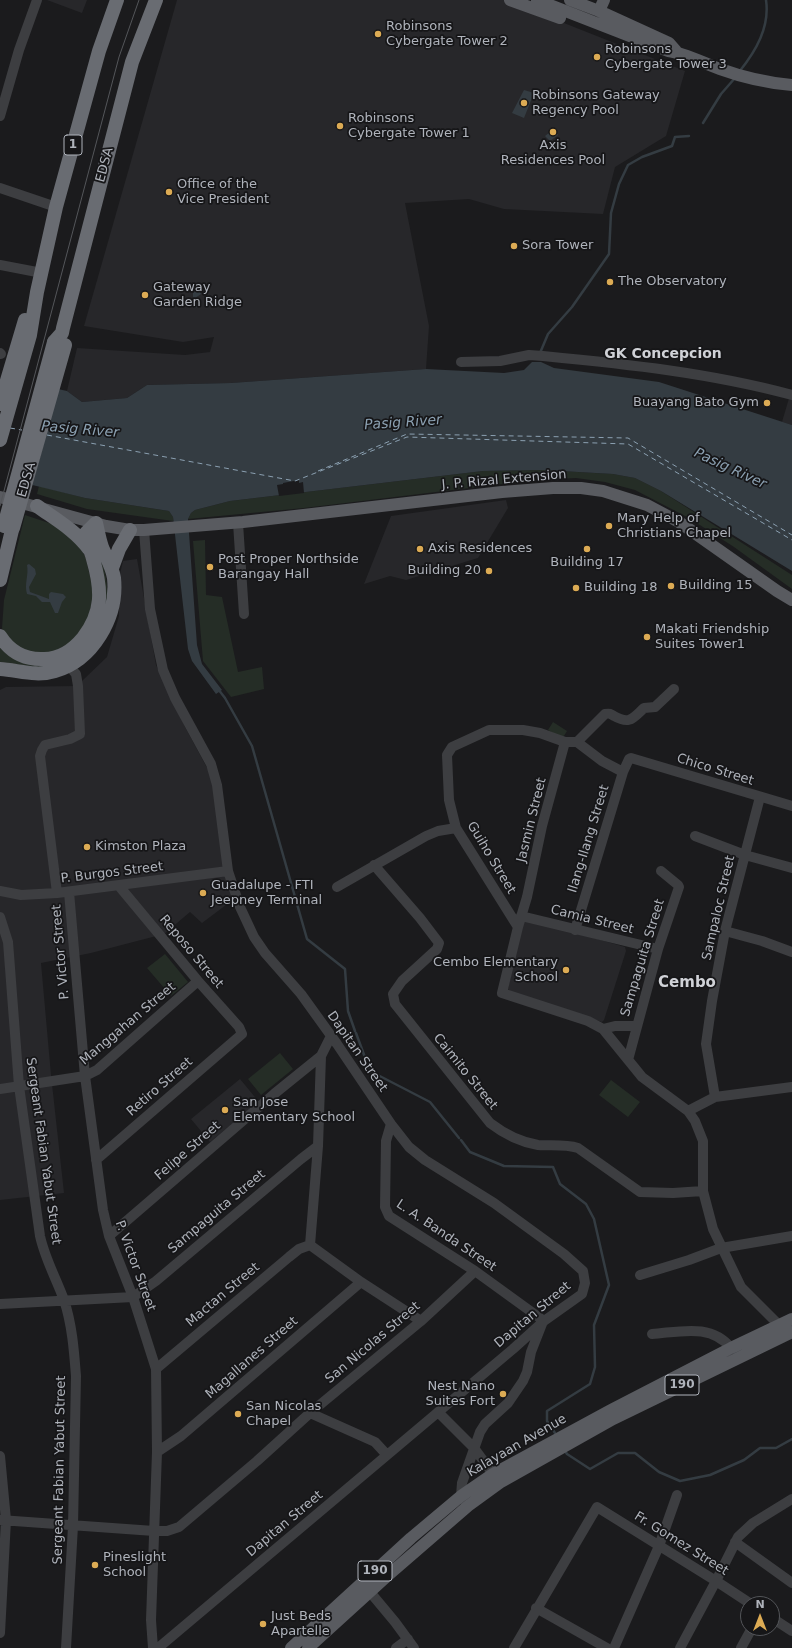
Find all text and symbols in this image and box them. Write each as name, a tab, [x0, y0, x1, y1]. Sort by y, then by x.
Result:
place label: Robinsons Cybergate Tower 2	[386, 19, 508, 50]
marker: Robinsons Cybergate Tower 2	[373, 29, 383, 39]
place label: Robinsons Cybergate Tower 3	[605, 42, 727, 73]
marker: Robinsons Cybergate Tower 3	[592, 52, 602, 62]
place label: Robinsons Gateway Regency Pool	[532, 88, 660, 119]
marker: Robinsons Gateway Regency Pool	[519, 98, 529, 108]
place label: Robinsons Cybergate Tower 1	[348, 111, 470, 142]
marker: Robinsons Cybergate Tower 1	[335, 121, 345, 131]
marker: Axis Residences Pool	[548, 127, 558, 137]
road number: 1	[64, 135, 82, 155]
place label: Axis Residences Pool	[501, 138, 605, 169]
street label: EDSA	[93, 146, 117, 184]
place label: Office of the Vice President	[177, 177, 269, 208]
marker: Office of the Vice President	[164, 187, 174, 197]
place label: Sora Tower	[522, 238, 593, 254]
marker: Sora Tower	[509, 241, 519, 251]
place label: The Observatory	[618, 274, 727, 290]
marker: The Observatory	[605, 277, 615, 287]
place label: Gateway Garden Ridge	[153, 280, 242, 311]
marker: Gateway Garden Ridge	[140, 290, 150, 300]
district label: GK Concepcion	[604, 346, 722, 362]
place label: Buayang Bato Gym	[633, 395, 759, 411]
marker: Buayang Bato Gym	[762, 398, 772, 408]
water label: Pasig River	[364, 412, 442, 434]
water label: Pasig River	[41, 418, 119, 442]
water label: Pasig River	[691, 445, 769, 493]
street label: EDSA	[15, 461, 39, 499]
street label: J. P. Rizal Extension	[441, 467, 567, 493]
place label: Mary Help of Christians Chapel	[617, 511, 731, 542]
marker: Mary Help of Christians Chapel	[604, 521, 614, 531]
place label: Axis Residences	[428, 541, 532, 557]
marker: Axis Residences	[415, 544, 425, 554]
marker: Building 17	[582, 544, 592, 554]
place label: Post Proper Northside Barangay Hall	[218, 552, 359, 583]
place label: Building 17	[550, 555, 624, 571]
marker: Post Proper Northside Barangay Hall	[205, 562, 215, 572]
place label: Building 20	[408, 563, 481, 579]
marker: Building 20	[484, 566, 494, 576]
place label: Building 15	[679, 578, 752, 594]
place label: Building 18	[584, 580, 657, 596]
marker: Building 15	[666, 581, 676, 591]
marker: Building 18	[571, 583, 581, 593]
place label: Makati Friendship Suites Tower1	[655, 622, 769, 653]
marker: Makati Friendship Suites Tower1	[642, 632, 652, 642]
street label: Chico Street	[675, 751, 755, 789]
street label: Jasmin Street	[514, 776, 550, 864]
street label: Ilang-Ilang Street	[565, 783, 613, 895]
street label: Guiho Street	[463, 819, 519, 897]
place label: Kimston Plaza	[95, 839, 186, 855]
marker: Kimston Plaza	[82, 842, 92, 852]
street label: Sampaloc Street	[699, 854, 739, 962]
street label: P. Burgos Street	[60, 859, 164, 887]
place label: Guadalupe - FTI Jeepney Terminal	[211, 878, 322, 909]
marker: Guadalupe - FTI Jeepney Terminal	[198, 888, 208, 898]
street label: Sampaguita Street	[618, 897, 668, 1019]
street label: Camia Street	[549, 902, 635, 938]
street label: P. Victor Street	[49, 904, 73, 1000]
street label: Reposo Street	[156, 912, 226, 992]
place label: Cembo Elementary School	[433, 955, 558, 986]
marker: Cembo Elementary School	[561, 965, 571, 975]
district label: Cembo	[658, 974, 716, 992]
street label: Manggahan Street	[77, 979, 179, 1069]
street label: Dapitan Street	[323, 1009, 391, 1095]
street label: Caimito Street	[429, 1031, 501, 1113]
street label: Retiro Street	[124, 1054, 196, 1120]
street label: Sergeant Fabian Yabut Street	[22, 1056, 64, 1246]
place label: San Jose Elementary School	[233, 1095, 355, 1126]
marker: San Jose Elementary School	[220, 1105, 230, 1115]
street label: Felipe Street	[152, 1118, 224, 1184]
street label: Sampaguita Street	[165, 1167, 269, 1257]
street label: L. A. Banda Street	[393, 1197, 499, 1275]
street label: P. Victor Street	[111, 1218, 159, 1314]
street label: Mactan Street	[183, 1260, 263, 1330]
street label: Dapitan Street	[492, 1279, 574, 1351]
street label: San Nicolas Street	[322, 1299, 424, 1387]
street label: Magallanes Street	[203, 1314, 301, 1402]
street label: Sergeant Fabian Yabut Street	[51, 1375, 69, 1565]
road number: 190	[665, 1375, 699, 1395]
place label: Nest Nano Suites Fort	[425, 1379, 495, 1410]
marker: Nest Nano Suites Fort	[498, 1389, 508, 1399]
place label: San Nicolas Chapel	[246, 1399, 321, 1430]
marker: San Nicolas Chapel	[233, 1409, 243, 1419]
street label: Kalayaan Avenue	[465, 1411, 569, 1481]
street label: Dapitan Street	[244, 1488, 326, 1560]
street label: Fr. Gomez Street	[631, 1509, 731, 1579]
place label: Pineslight School	[103, 1550, 166, 1581]
marker: Pineslight School	[90, 1560, 100, 1570]
road number: 190	[358, 1561, 392, 1581]
north arrow	[740, 1596, 780, 1636]
text: N	[755, 1598, 765, 1611]
place label: Just Beds Apartelle	[271, 1609, 331, 1640]
marker: Just Beds Apartelle	[258, 1619, 268, 1629]

